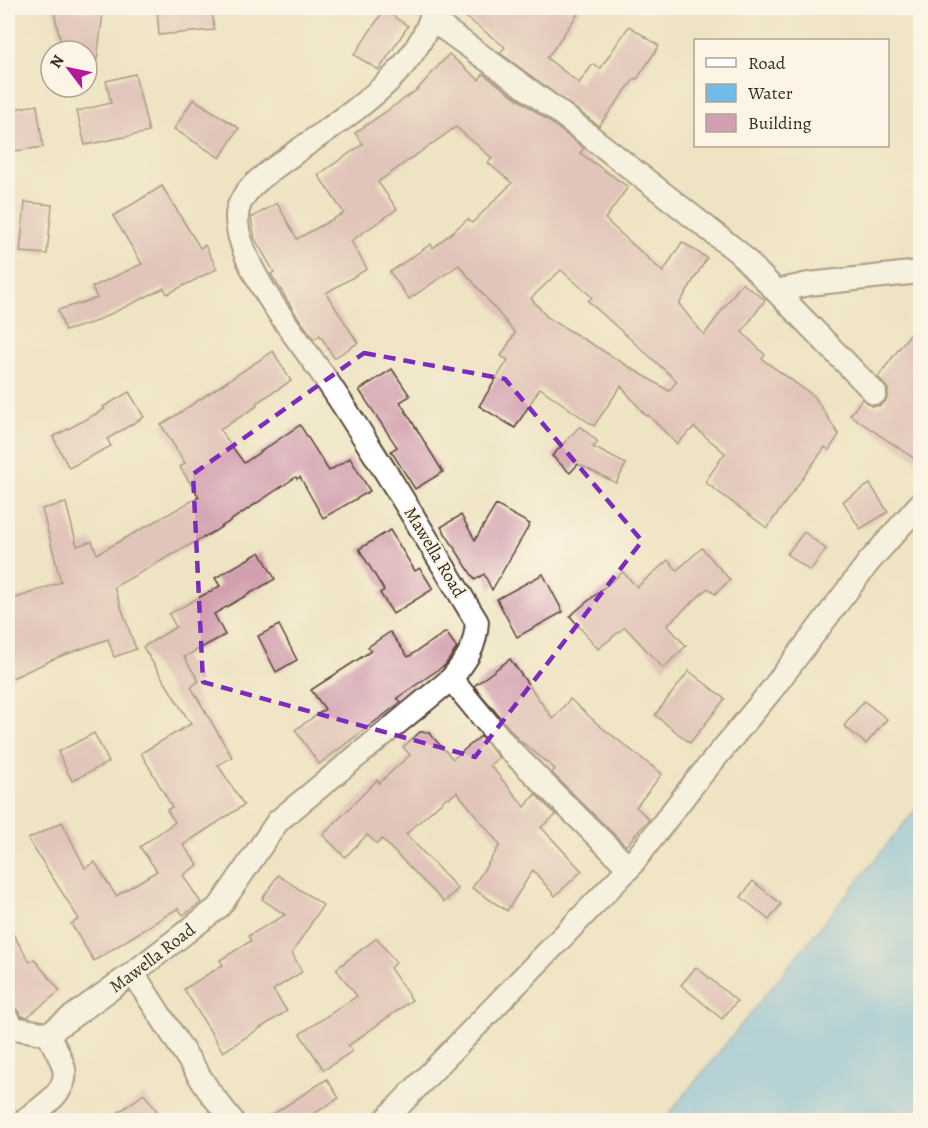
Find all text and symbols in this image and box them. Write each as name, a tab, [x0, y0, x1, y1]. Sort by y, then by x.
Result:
north arrow	[39, 39, 99, 99]
legend	[694, 39, 889, 147]
text: N	[45, 51, 70, 72]
text: Road	[748, 51, 786, 75]
text: Water	[747, 81, 793, 105]
text: Building	[748, 111, 812, 135]
street label: Mawella Road	[398, 502, 472, 602]
street label: Mawella Road	[104, 917, 200, 998]

